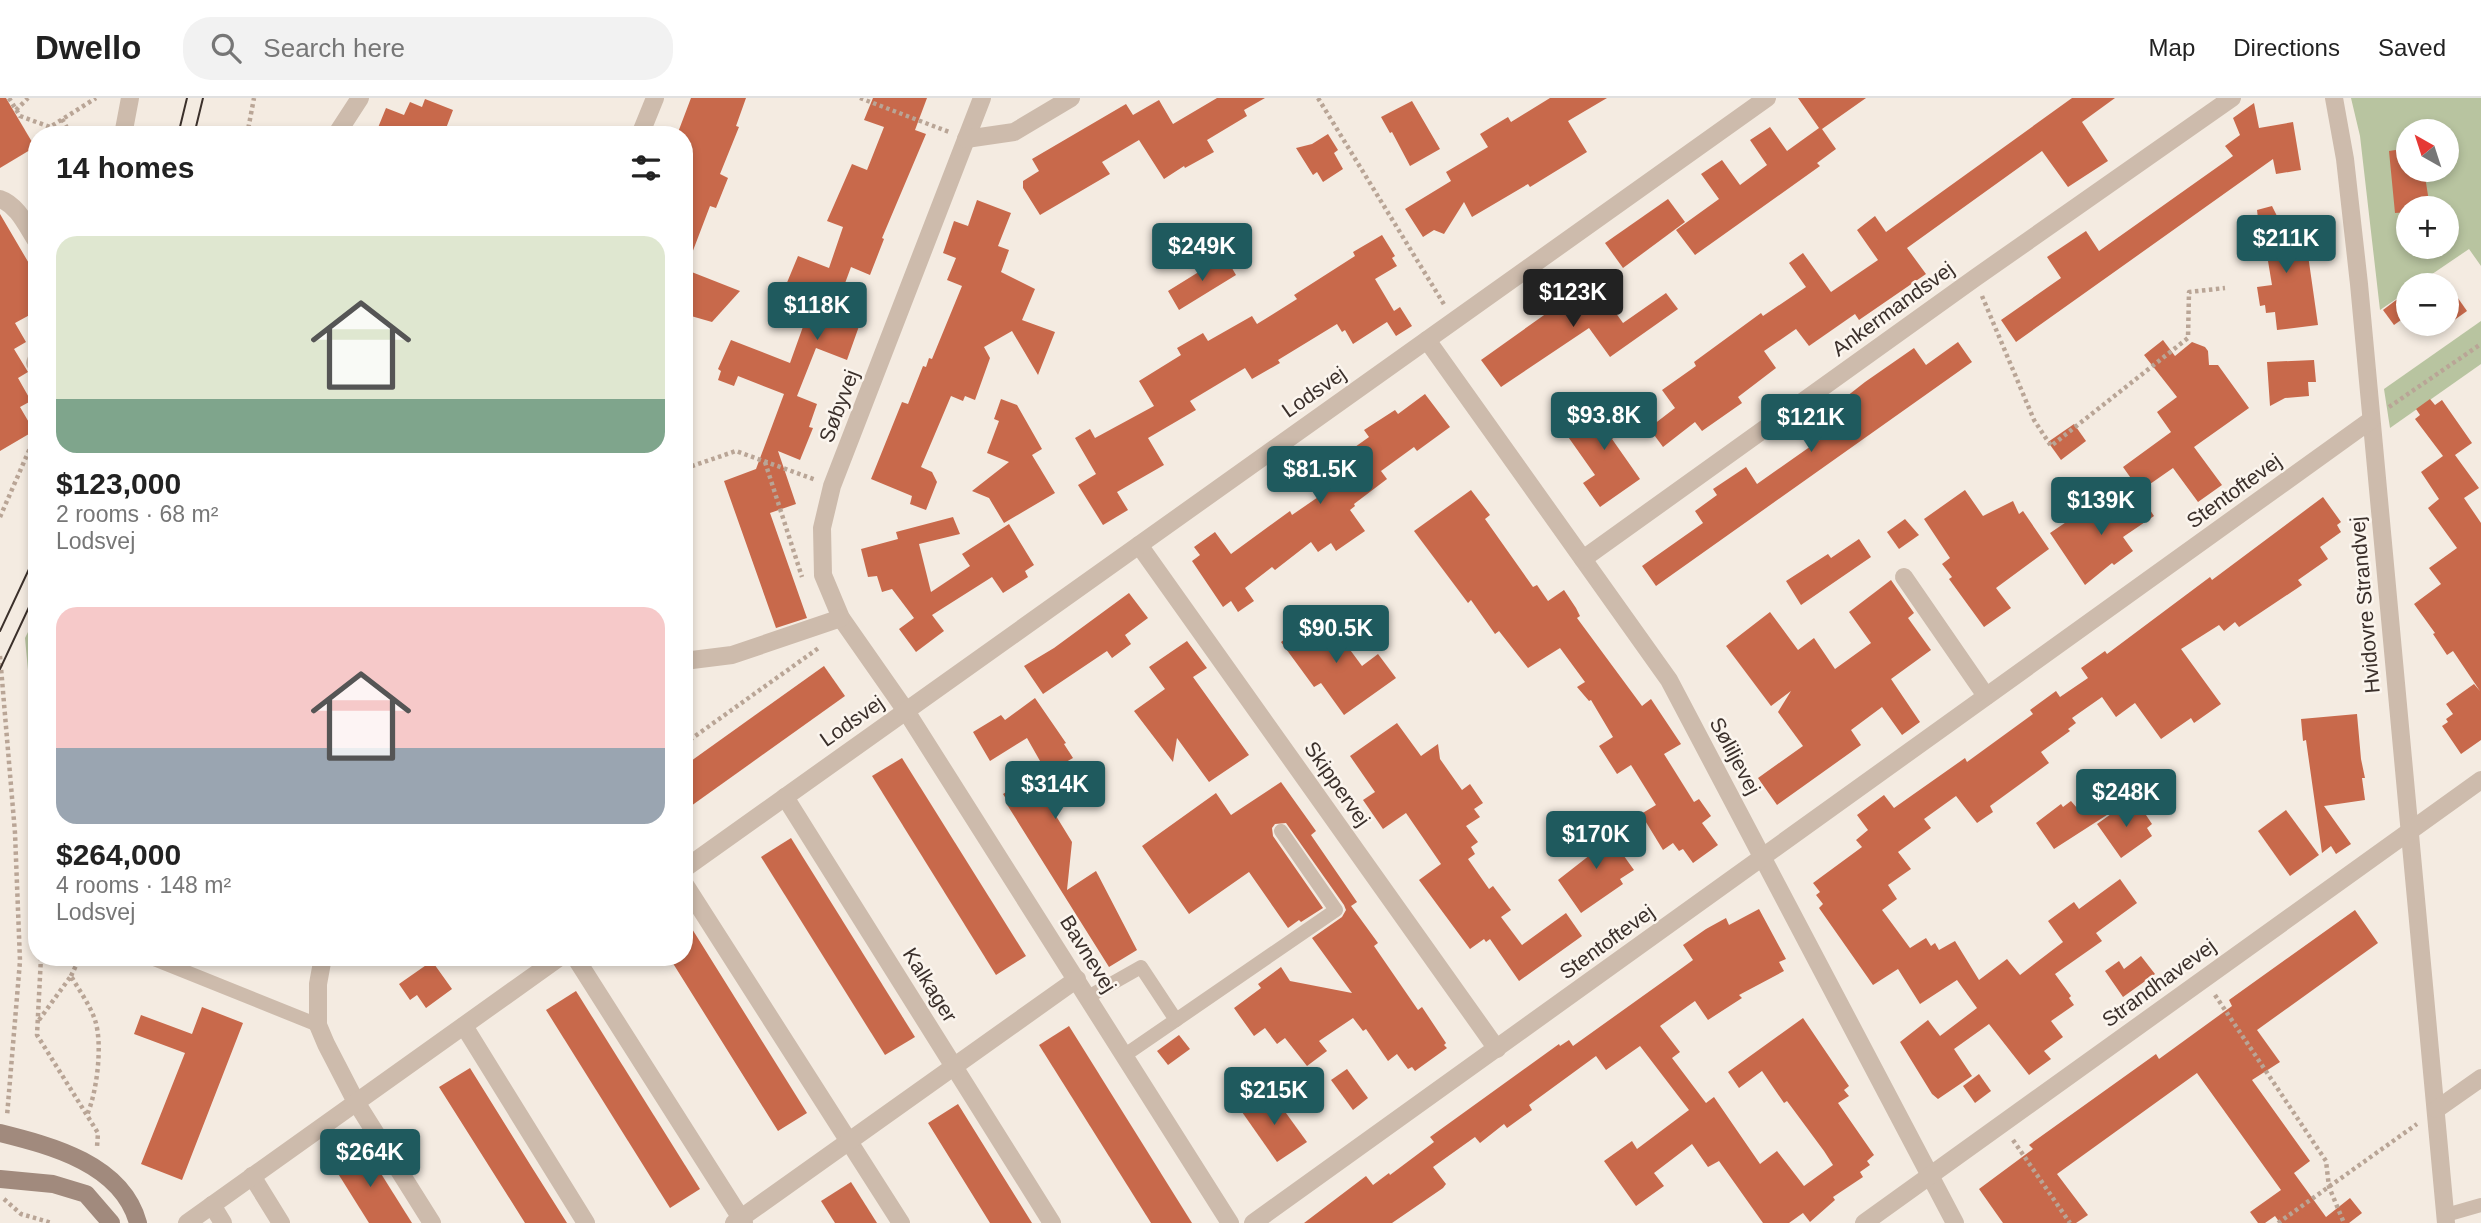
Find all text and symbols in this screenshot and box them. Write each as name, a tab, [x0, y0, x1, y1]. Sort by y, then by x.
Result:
search box	[183, 17, 673, 80]
text: Dwello	[35, 29, 141, 66]
icon: search	[207, 29, 245, 67]
text: Search here	[263, 33, 405, 63]
text: Map	[2149, 34, 2195, 61]
text: Directions	[2233, 34, 2340, 61]
text: Saved	[2378, 34, 2446, 61]
north arrow	[2396, 119, 2459, 182]
map controls	[2396, 119, 2459, 336]
icon: filters	[627, 149, 665, 187]
text: 14 homes	[56, 151, 194, 184]
button: +	[2396, 196, 2459, 259]
pin: $211K	[2237, 216, 2335, 275]
pin: $249K	[1153, 223, 1251, 283]
text: $211K	[2253, 225, 2319, 251]
text: $249K	[1168, 233, 1236, 259]
street label: Ankermandsvej	[1827, 257, 1958, 360]
pin: $123K	[1524, 270, 1622, 329]
button: −	[2396, 273, 2459, 336]
text: $123K	[1539, 279, 1607, 305]
icon: home	[298, 282, 424, 408]
pin: $118K	[768, 282, 866, 342]
text: $118K	[784, 292, 850, 318]
street label: Lodsvej	[1277, 361, 1350, 422]
street label: Søbyvej	[814, 366, 863, 445]
pin: $93.8K	[1547, 392, 1661, 452]
pin: $121K	[1762, 394, 1860, 454]
text: $93.8K	[1567, 402, 1641, 428]
text: $121K	[1777, 404, 1845, 430]
pin: $81.5K	[1263, 446, 1377, 506]
street label: Stentoftevej	[2182, 449, 2285, 532]
text: $81.5K	[1283, 456, 1357, 482]
text: $123,000	[56, 467, 181, 500]
pin: $139K	[2052, 478, 2150, 537]
text: $139K	[2067, 487, 2135, 513]
text: 2 rooms · 68 m²	[56, 501, 218, 527]
street label: Hvidovre Strandvej	[2345, 516, 2384, 694]
text: Lodsvej	[56, 528, 135, 554]
pin: $90.5K	[1279, 606, 1393, 665]
text: $90.5K	[1299, 615, 1373, 641]
icon: home	[298, 653, 424, 779]
street label: Lodsvej	[815, 690, 888, 751]
street label: Søliljevej	[1706, 713, 1765, 798]
street label: Skippervej	[1300, 737, 1375, 830]
pin: $314K	[1006, 762, 1104, 821]
pin: $248K	[2077, 770, 2175, 829]
text: $314K	[1021, 771, 1089, 797]
text: $248K	[2092, 779, 2160, 805]
pin: $170K	[1547, 812, 1645, 871]
text: $170K	[1562, 821, 1630, 847]
text: $264,000	[56, 838, 181, 871]
text: 4 rooms · 148 m²	[56, 872, 231, 898]
text: Lodsvej	[56, 899, 135, 925]
street label: Stentoftevej	[1555, 900, 1658, 983]
street label: Bavnevej	[1056, 911, 1121, 996]
street label: Strandhavevej	[2098, 934, 2220, 1031]
street label: Kalkager	[899, 943, 962, 1026]
pin: $215K	[1225, 1068, 1323, 1127]
text: $215K	[1240, 1077, 1308, 1103]
pin: $264K	[321, 1130, 419, 1189]
text: $264K	[336, 1139, 404, 1165]

